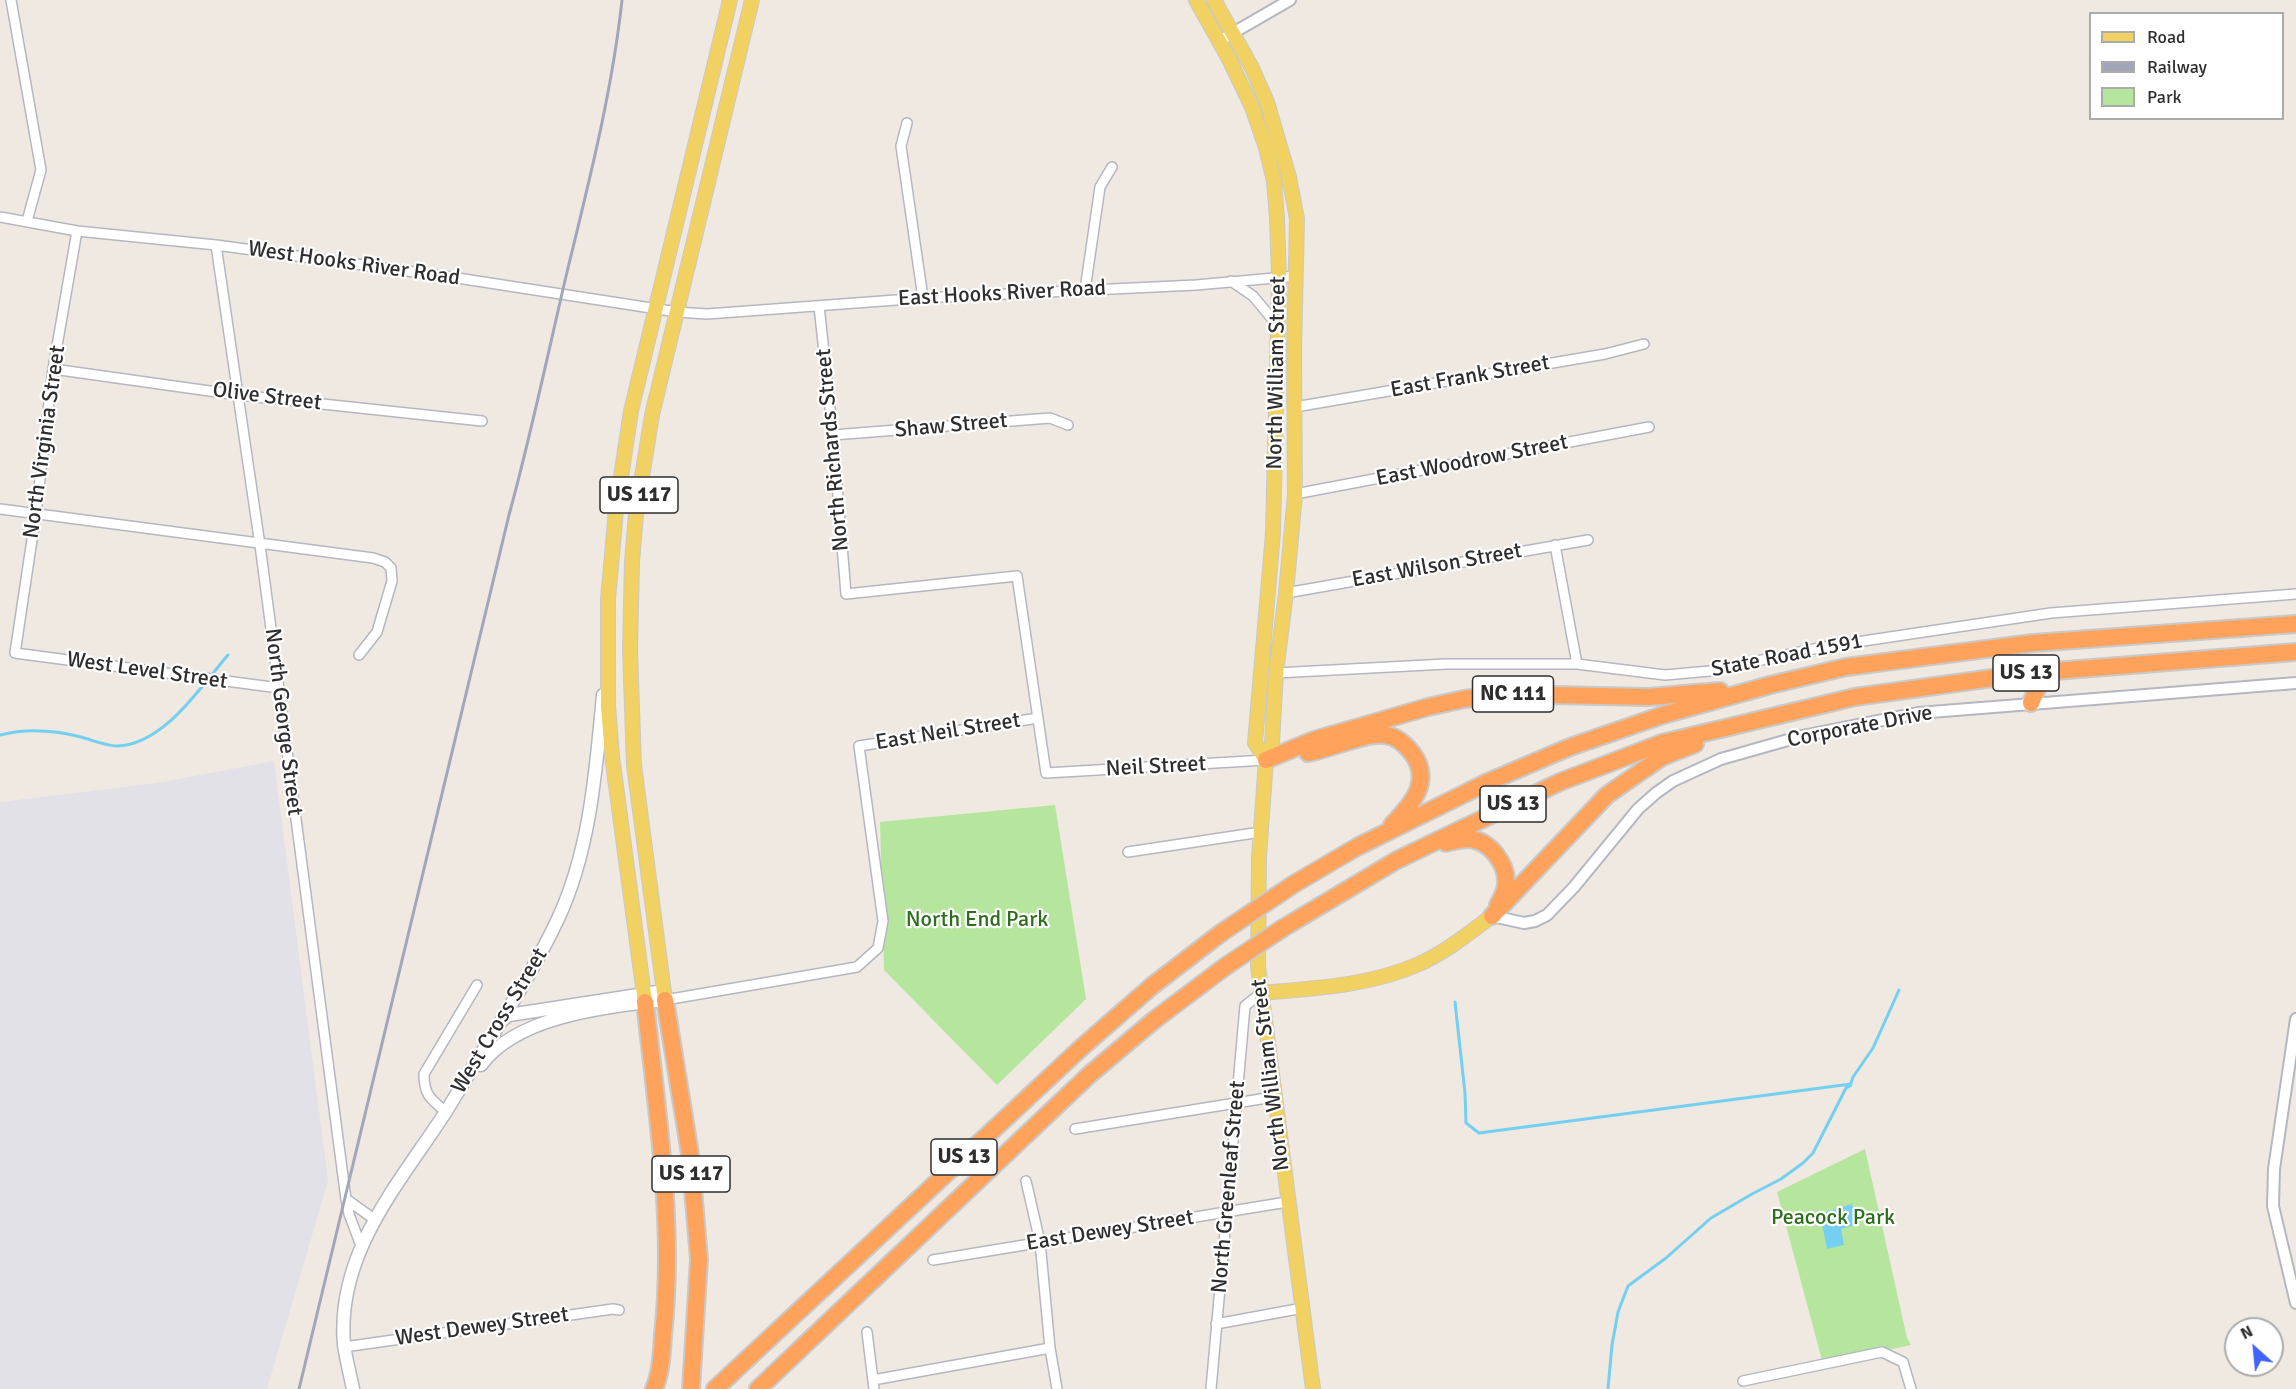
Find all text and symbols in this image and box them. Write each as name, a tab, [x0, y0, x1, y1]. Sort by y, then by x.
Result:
legend	[2089, 12, 2284, 120]
text: Road	[2147, 26, 2186, 48]
text: Railway	[2147, 56, 2207, 78]
text: Park	[2147, 86, 2182, 108]
street label: West Hooks River Road	[246, 236, 462, 292]
street label: East Hooks River Road	[897, 275, 1107, 313]
street label: North William Street	[1262, 276, 1292, 470]
street label: North Virginia Street	[18, 344, 72, 540]
street label: North Richards Street	[811, 347, 855, 553]
street label: East Frank Street	[1388, 350, 1552, 404]
street label: Olive Street	[211, 377, 323, 417]
street label: Shaw Street	[893, 408, 1009, 444]
street label: East Woodrow Street	[1374, 429, 1570, 493]
road number: US 117	[600, 477, 678, 513]
street label: East Wilson Street	[1350, 538, 1524, 594]
street label: North George Street	[258, 627, 308, 817]
street label: State Road 1591	[1709, 628, 1865, 684]
street label: West Level Street	[65, 647, 229, 695]
road number: US 13	[1993, 655, 2059, 691]
road number: NC 111	[1472, 676, 1553, 712]
street label: Corporate Drive	[1785, 700, 1935, 754]
street label: East Neil Street	[874, 708, 1022, 756]
street label: Neil Street	[1105, 751, 1207, 783]
road number: US 13	[1480, 786, 1546, 822]
park label: North End Park	[906, 907, 1048, 933]
street label: West Cross Street	[446, 944, 554, 1098]
street label: North William Street	[1246, 977, 1296, 1173]
street label: North Greenleaf Street	[1207, 1080, 1251, 1294]
road number: US 13	[931, 1139, 997, 1175]
road number: US 117	[652, 1156, 730, 1192]
street label: East Dewey Street	[1024, 1205, 1196, 1257]
park label: Peacock Park	[1771, 1205, 1895, 1231]
street label: West Dewey Street	[394, 1302, 570, 1352]
north arrow	[2224, 1317, 2284, 1377]
text: N	[2237, 1321, 2256, 1344]

